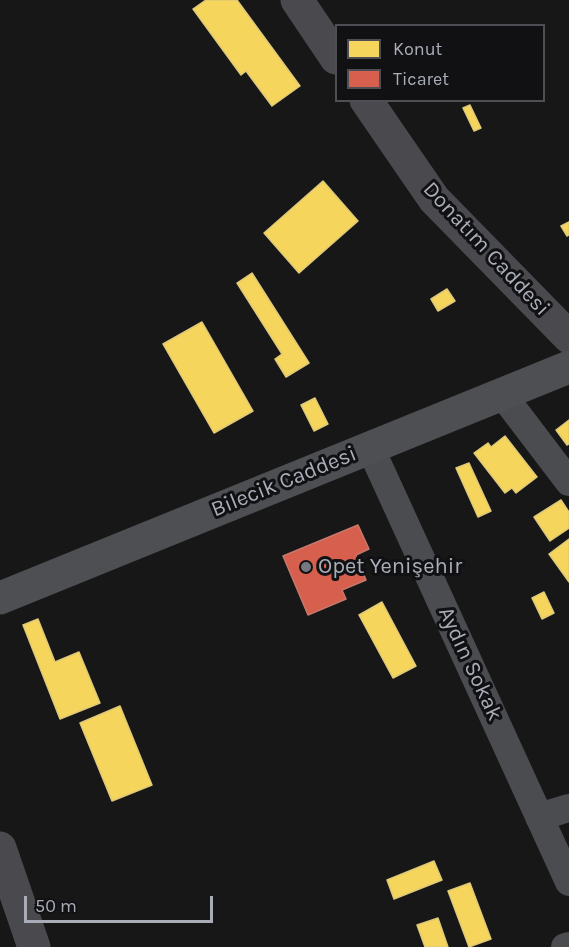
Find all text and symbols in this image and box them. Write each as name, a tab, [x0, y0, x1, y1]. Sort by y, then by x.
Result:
legend	[335, 24, 545, 102]
text: Konut	[393, 38, 442, 60]
text: Ticaret	[393, 68, 449, 90]
street label: Donatım Caddesi	[417, 176, 555, 322]
street label: Bilecik Caddesi	[208, 441, 360, 523]
place label: Opet Yenişehir	[318, 554, 462, 580]
marker: Opet Yenişehir	[299, 560, 313, 574]
street label: Aydın Sokak	[432, 603, 508, 725]
scale bar	[27, 884, 216, 922]
text: 50 m	[35, 895, 77, 917]

